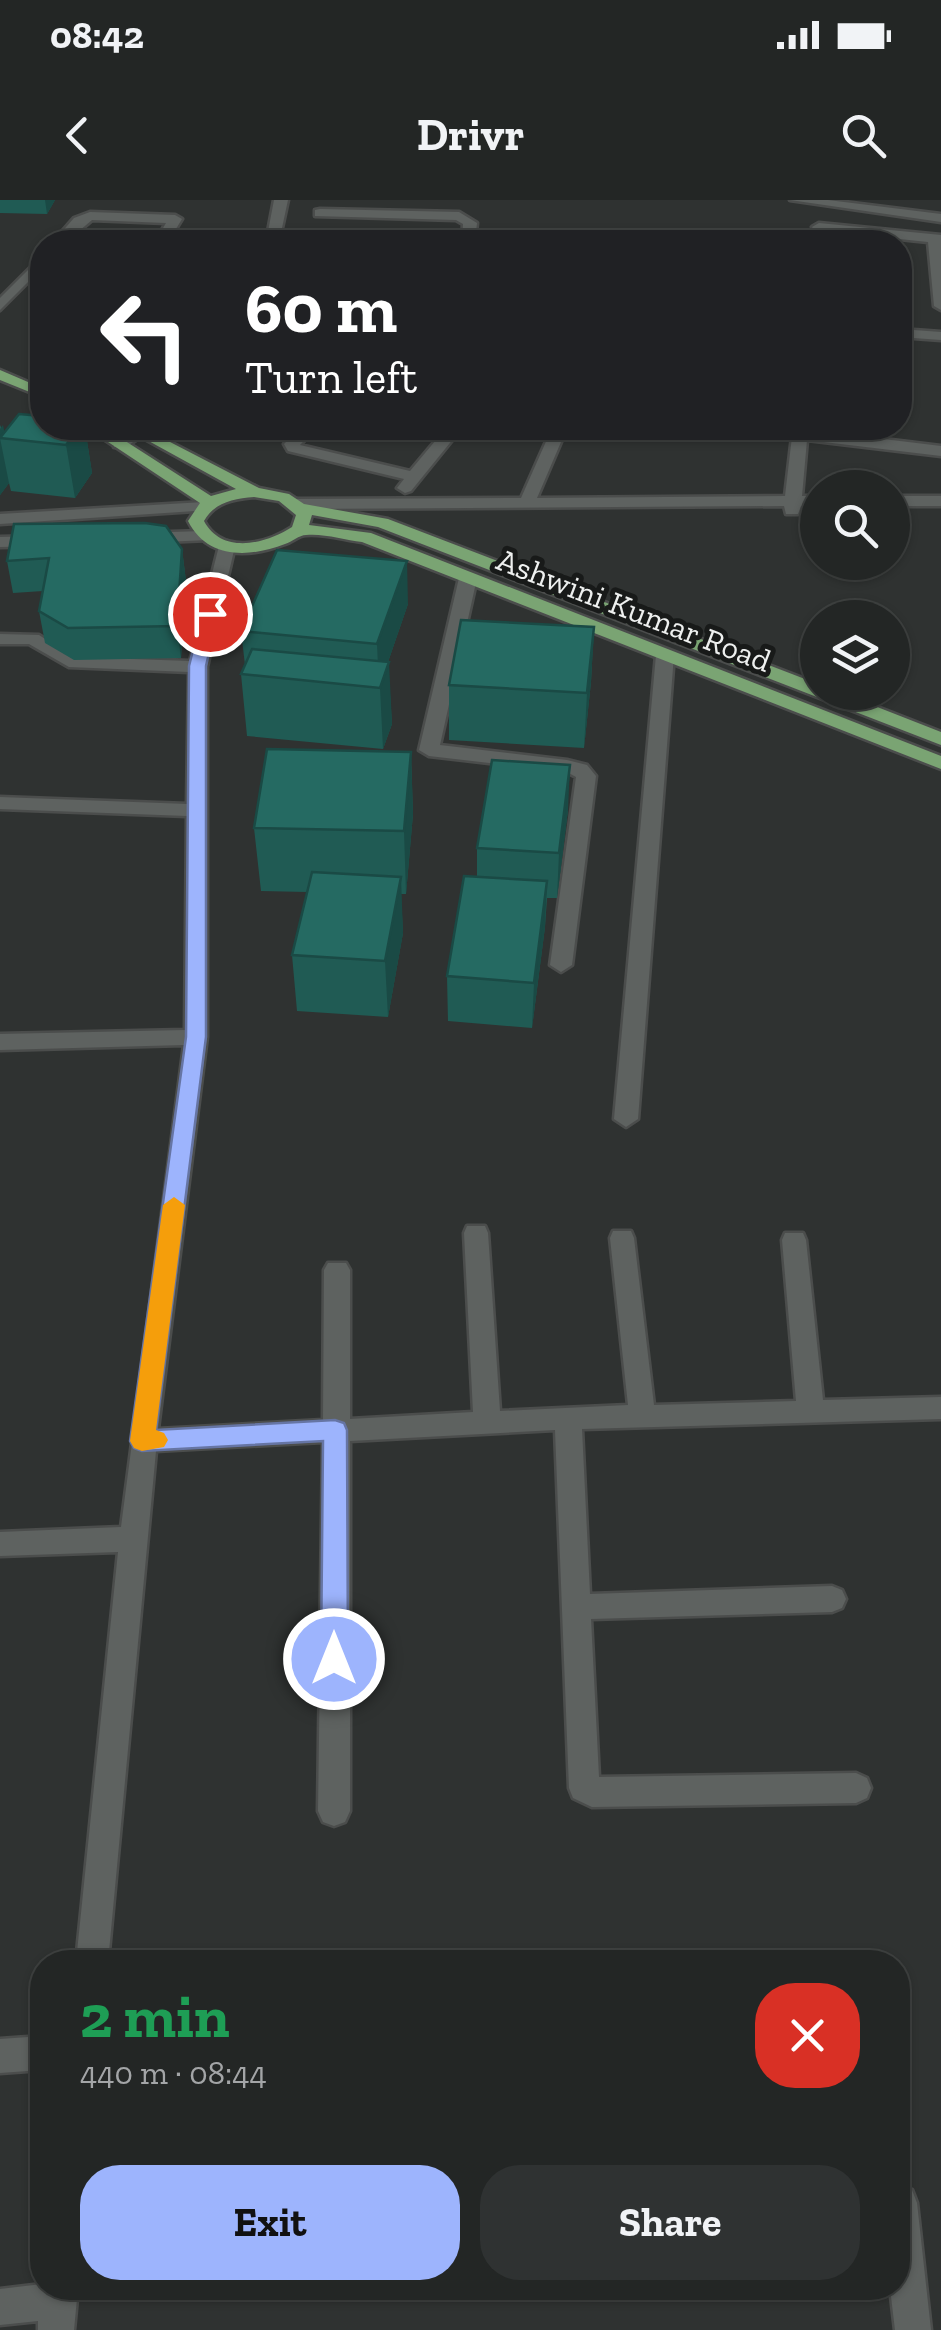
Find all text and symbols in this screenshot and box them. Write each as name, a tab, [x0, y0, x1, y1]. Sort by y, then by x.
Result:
text: 08:42	[50, 12, 144, 58]
icon: back	[50, 108, 105, 163]
text: Drivr	[417, 108, 524, 162]
icon: search	[836, 108, 891, 163]
text: 60 m	[245, 266, 397, 350]
icon: left	[80, 270, 210, 400]
text: Turn left	[245, 351, 417, 405]
map controls	[800, 470, 910, 710]
button: search	[800, 470, 910, 580]
street label: Ashwini Kumar Road	[492, 540, 777, 680]
pin	[168, 572, 253, 657]
icon: arrive	[183, 587, 238, 642]
button: layers	[800, 600, 910, 710]
position arrow	[282, 1607, 386, 1711]
text: 2 min	[80, 1980, 230, 2052]
button: close	[755, 1983, 860, 2088]
text: 440 m · 08:44	[80, 2054, 267, 2092]
button: Exit	[80, 2165, 460, 2280]
button: Share	[480, 2165, 860, 2280]

